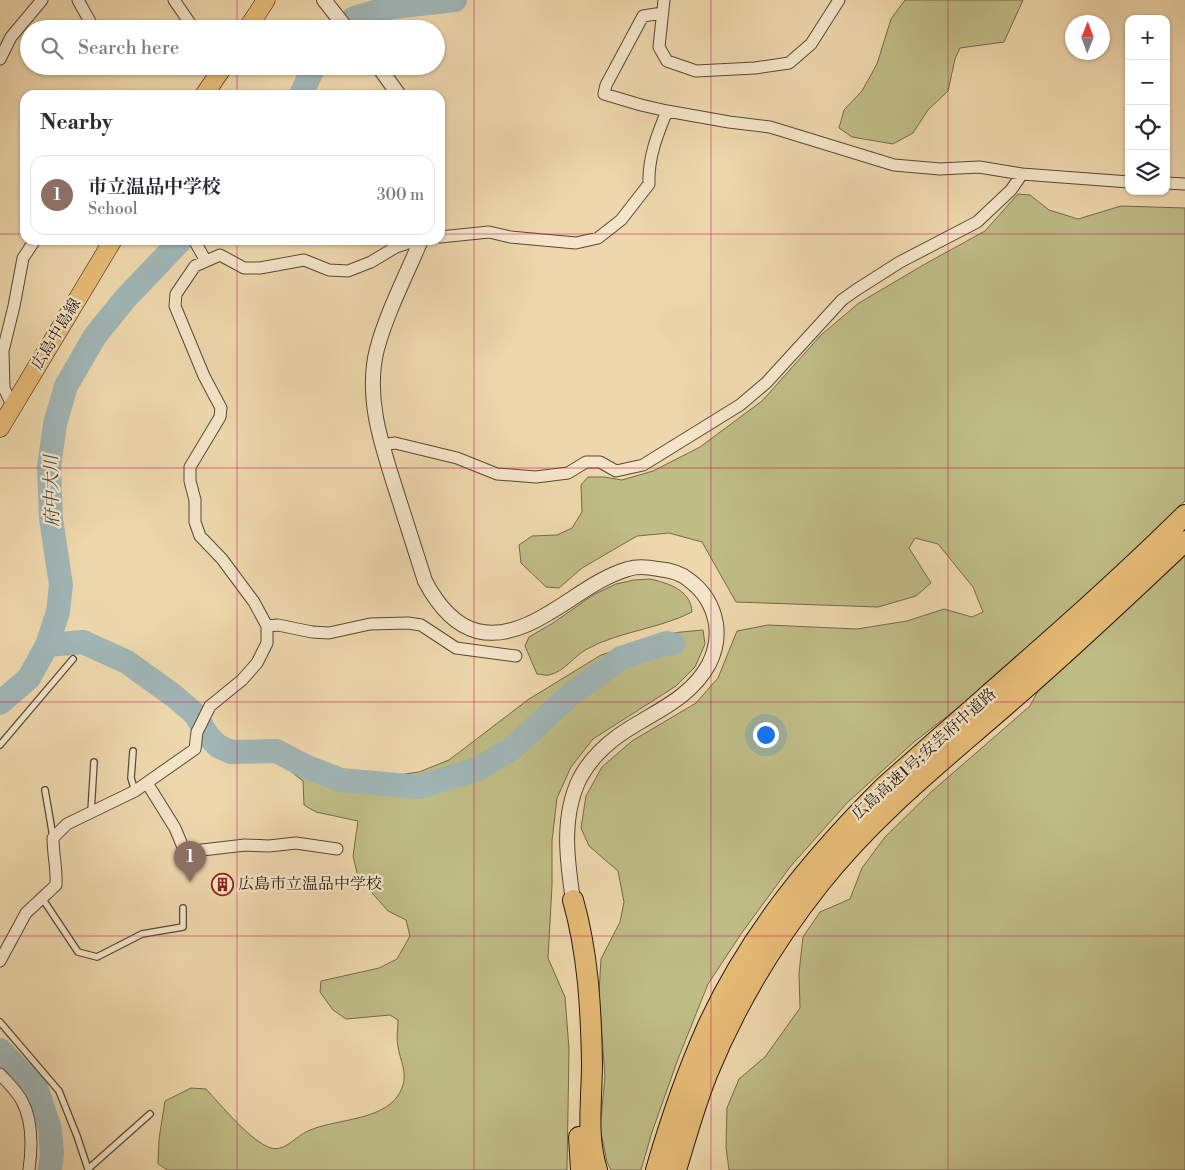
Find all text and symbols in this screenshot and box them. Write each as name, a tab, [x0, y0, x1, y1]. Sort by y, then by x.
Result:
north arrow	[1065, 15, 1110, 60]
map controls	[1125, 15, 1170, 195]
button: +	[1125, 15, 1170, 60]
search box	[20, 20, 445, 75]
icon: search	[38, 34, 66, 62]
text: Search here	[78, 36, 179, 60]
button: −	[1125, 60, 1170, 105]
button: locate	[1125, 105, 1170, 150]
text: Nearby	[40, 110, 113, 136]
button: layers	[1125, 150, 1170, 195]
text: 市立温品中学校	[88, 175, 221, 199]
text: 1	[53, 185, 61, 205]
text: 300 m	[377, 185, 424, 205]
text: School	[88, 199, 137, 219]
street label: 広島中島線	[27, 295, 85, 373]
water label: 府中大川	[40, 453, 64, 527]
street label: 広島高速1号;安芸府中道路	[848, 684, 1000, 824]
your location	[753, 722, 779, 748]
pin: 1	[174, 841, 206, 882]
building icon: 広島市立温品中学校	[210, 872, 234, 896]
place label: 広島市立温品中学校	[238, 874, 382, 894]

